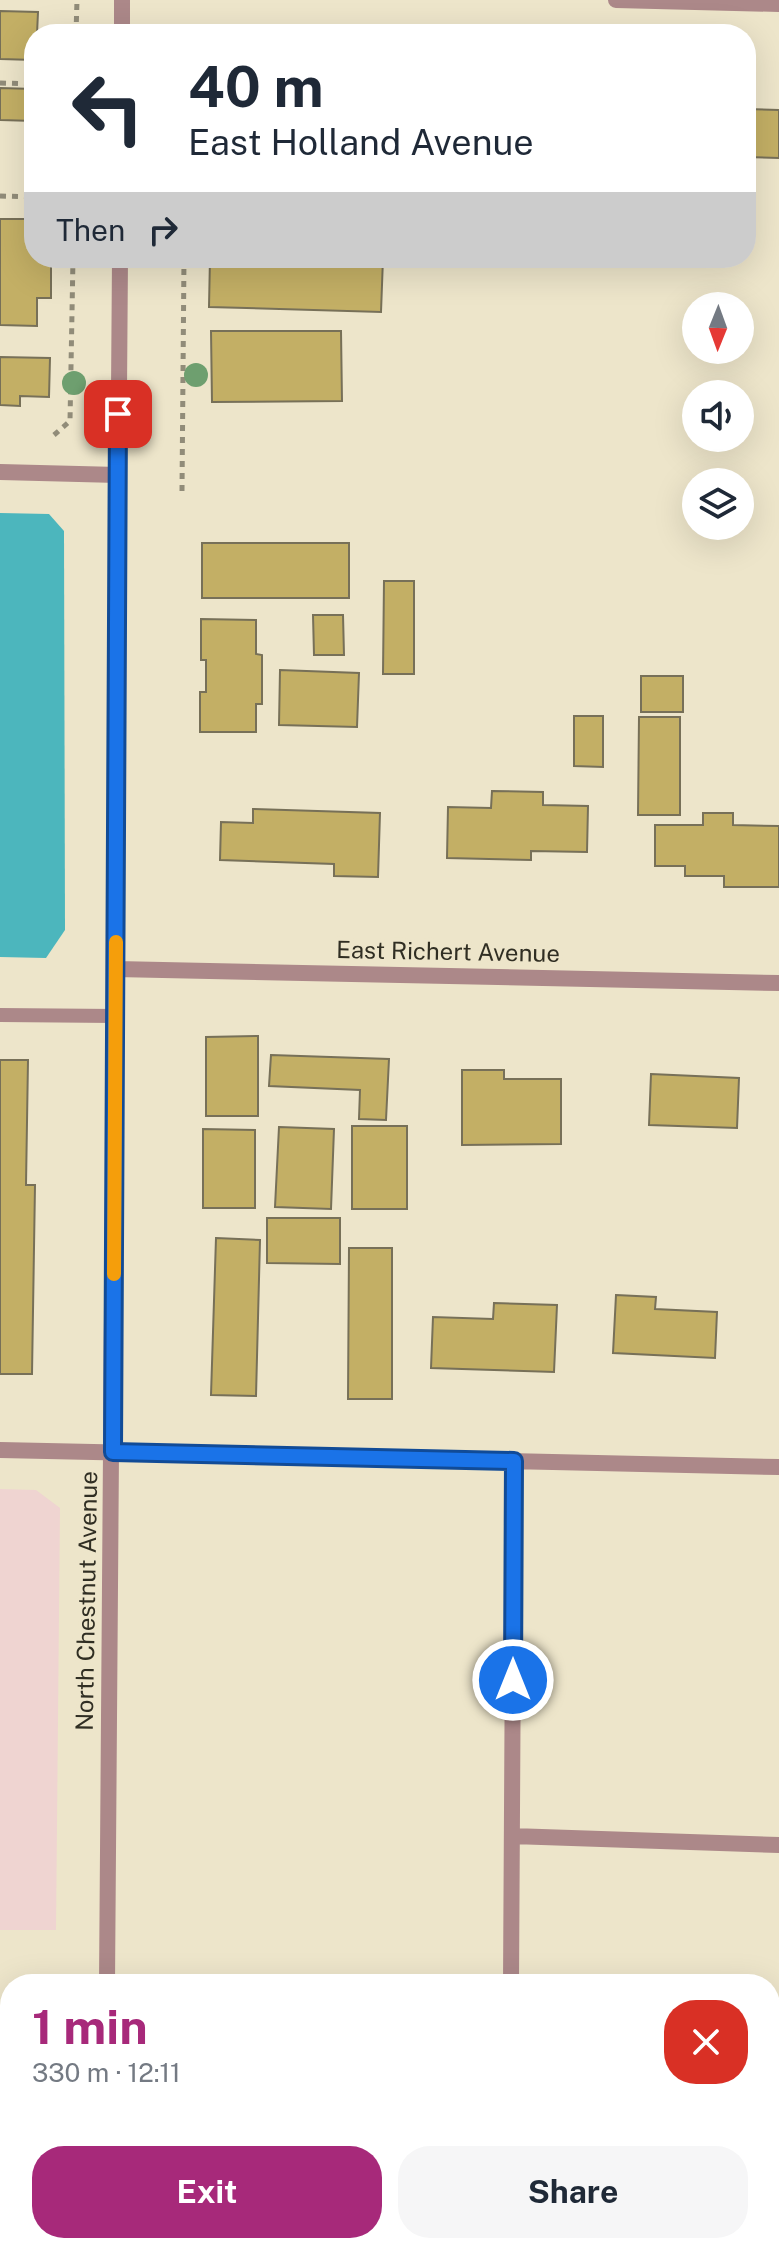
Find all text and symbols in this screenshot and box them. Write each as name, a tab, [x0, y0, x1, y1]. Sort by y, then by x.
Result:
text: 40 m	[188, 54, 324, 120]
icon: left	[56, 56, 160, 160]
text: East Holland Avenue	[188, 121, 534, 163]
icon: right	[141, 208, 185, 252]
text: Then	[56, 212, 125, 248]
north arrow	[682, 292, 754, 364]
map controls	[682, 292, 754, 540]
pin	[84, 380, 152, 448]
button: sound	[682, 380, 754, 452]
icon: arrive	[96, 392, 140, 436]
button: layers	[682, 468, 754, 540]
street label: East Richert Avenue	[336, 935, 560, 967]
street label: North Chestnut Avenue	[70, 1471, 102, 1731]
position arrow	[471, 1638, 555, 1722]
text: 1 min	[32, 1998, 148, 2055]
button: close	[664, 2000, 748, 2084]
text: 330 m · 12:11	[32, 2057, 181, 2088]
button: Exit	[32, 2146, 382, 2238]
button: Share	[398, 2146, 748, 2238]

